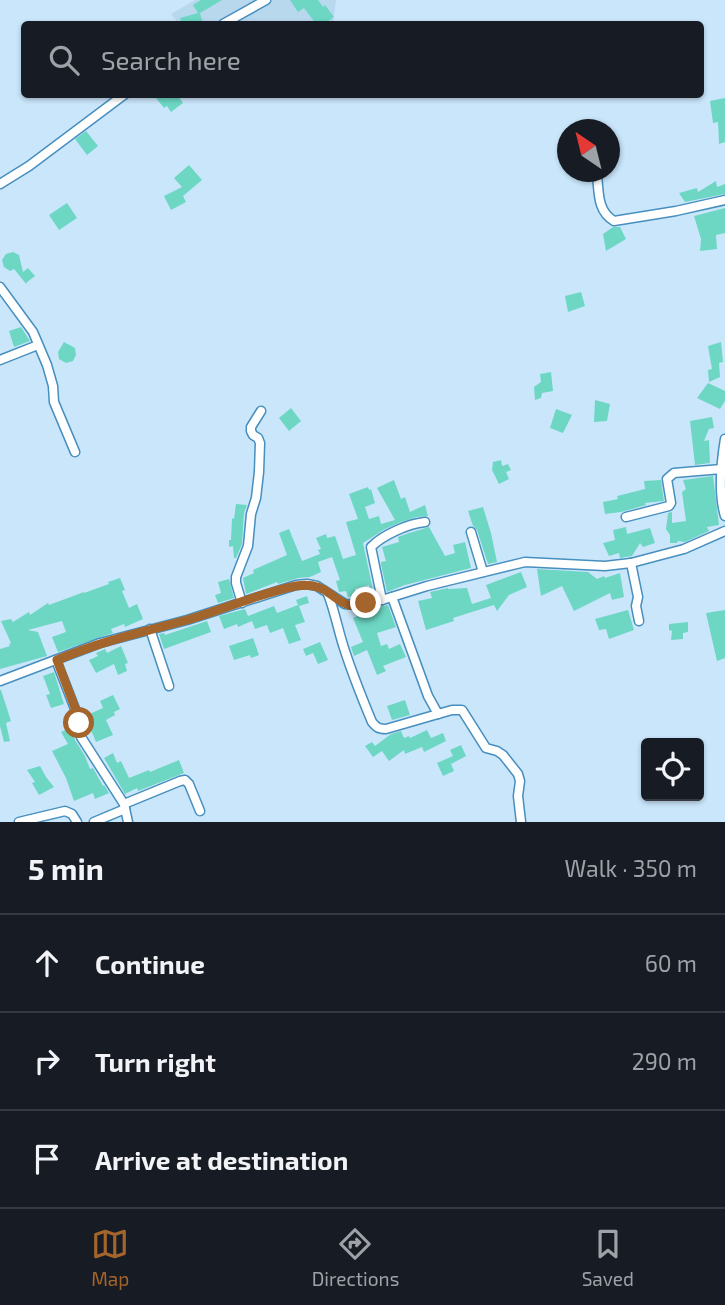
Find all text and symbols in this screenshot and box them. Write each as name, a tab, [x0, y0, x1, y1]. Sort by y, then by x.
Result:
search box	[21, 21, 704, 98]
icon: search	[45, 41, 83, 79]
text: Search here	[101, 44, 241, 75]
north arrow	[557, 119, 620, 182]
route end	[350, 587, 381, 618]
route start	[63, 707, 94, 738]
map controls	[641, 738, 704, 801]
button: locate	[641, 738, 704, 801]
text: 5 min	[28, 850, 104, 886]
text: Walk · 350 m	[565, 854, 697, 882]
icon: ahead	[28, 944, 66, 982]
text: Continue	[95, 948, 205, 979]
text: 60 m	[645, 949, 697, 977]
icon: right	[28, 1042, 66, 1080]
text: Turn right	[95, 1046, 216, 1077]
text: 290 m	[632, 1047, 697, 1075]
icon: arrive	[28, 1140, 66, 1178]
text: Arrive at destination	[95, 1144, 348, 1175]
tab: Map	[91, 1225, 129, 1290]
tab: Directions	[312, 1225, 399, 1290]
tab: Saved	[582, 1225, 634, 1290]

